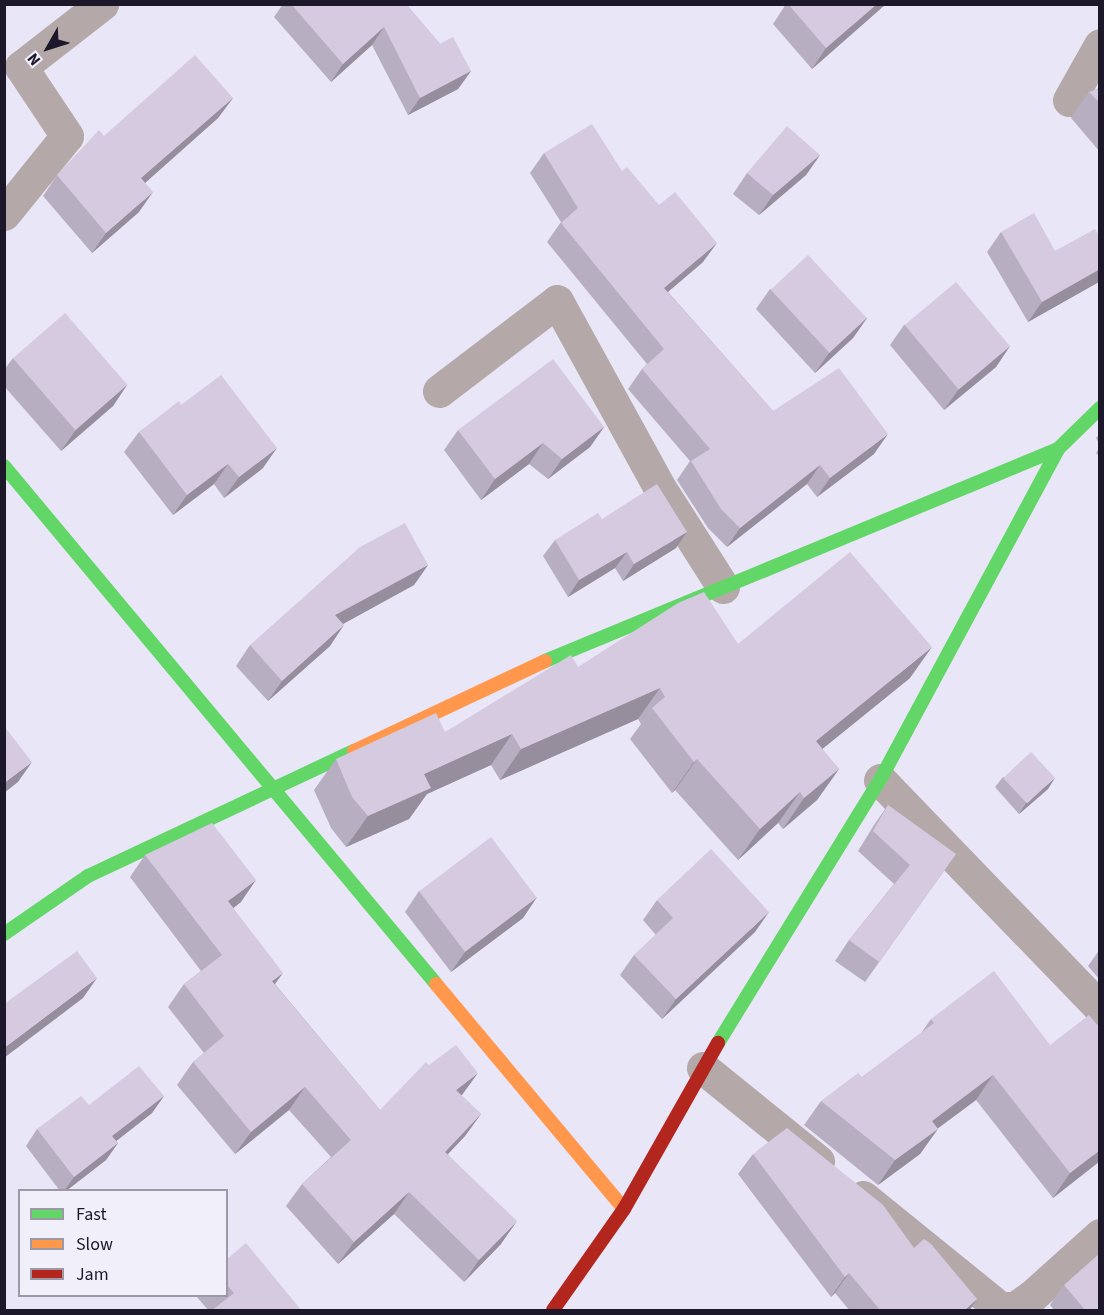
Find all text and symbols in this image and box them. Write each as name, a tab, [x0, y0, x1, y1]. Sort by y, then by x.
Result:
north arrow	[18, 18, 78, 78]
text: N	[22, 48, 46, 70]
legend	[18, 1189, 228, 1297]
text: Fast	[76, 1202, 107, 1227]
text: Slow	[76, 1232, 113, 1257]
text: Jam	[76, 1262, 109, 1287]

